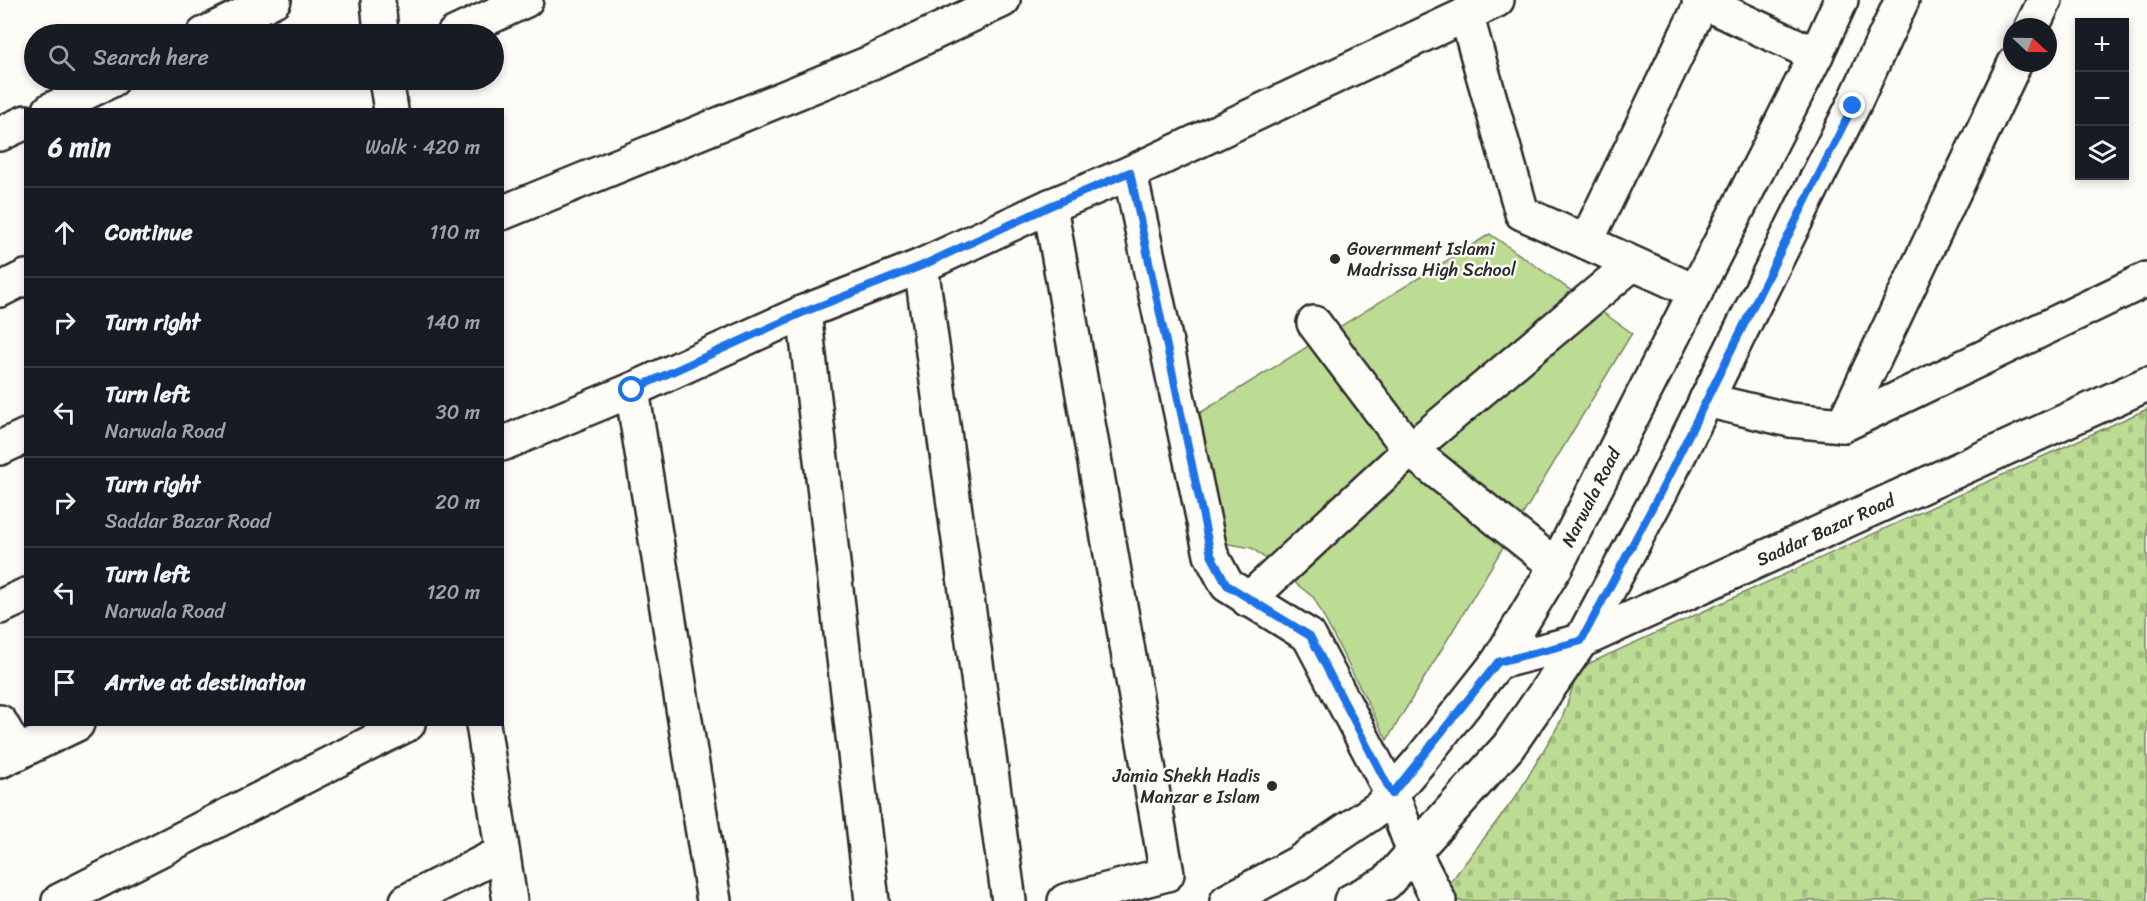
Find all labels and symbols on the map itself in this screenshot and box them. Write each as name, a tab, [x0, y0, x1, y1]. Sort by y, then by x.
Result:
north arrow	[2003, 18, 2057, 72]
route end	[1839, 92, 1865, 118]
place label: Government Islami Madrissa High School	[1347, 233, 1517, 286]
marker: Government Islami Madrissa High School	[1328, 252, 1342, 266]
route start	[618, 376, 644, 402]
street label: Narwala Road	[1552, 441, 1630, 553]
street label: Saddar Bazar Road	[1751, 484, 1901, 575]
place label: Jamia Shekh Hadis Manzar e Islam	[1112, 760, 1261, 813]
marker: Jamia Shekh Hadis Manzar e Islam	[1265, 779, 1279, 793]

